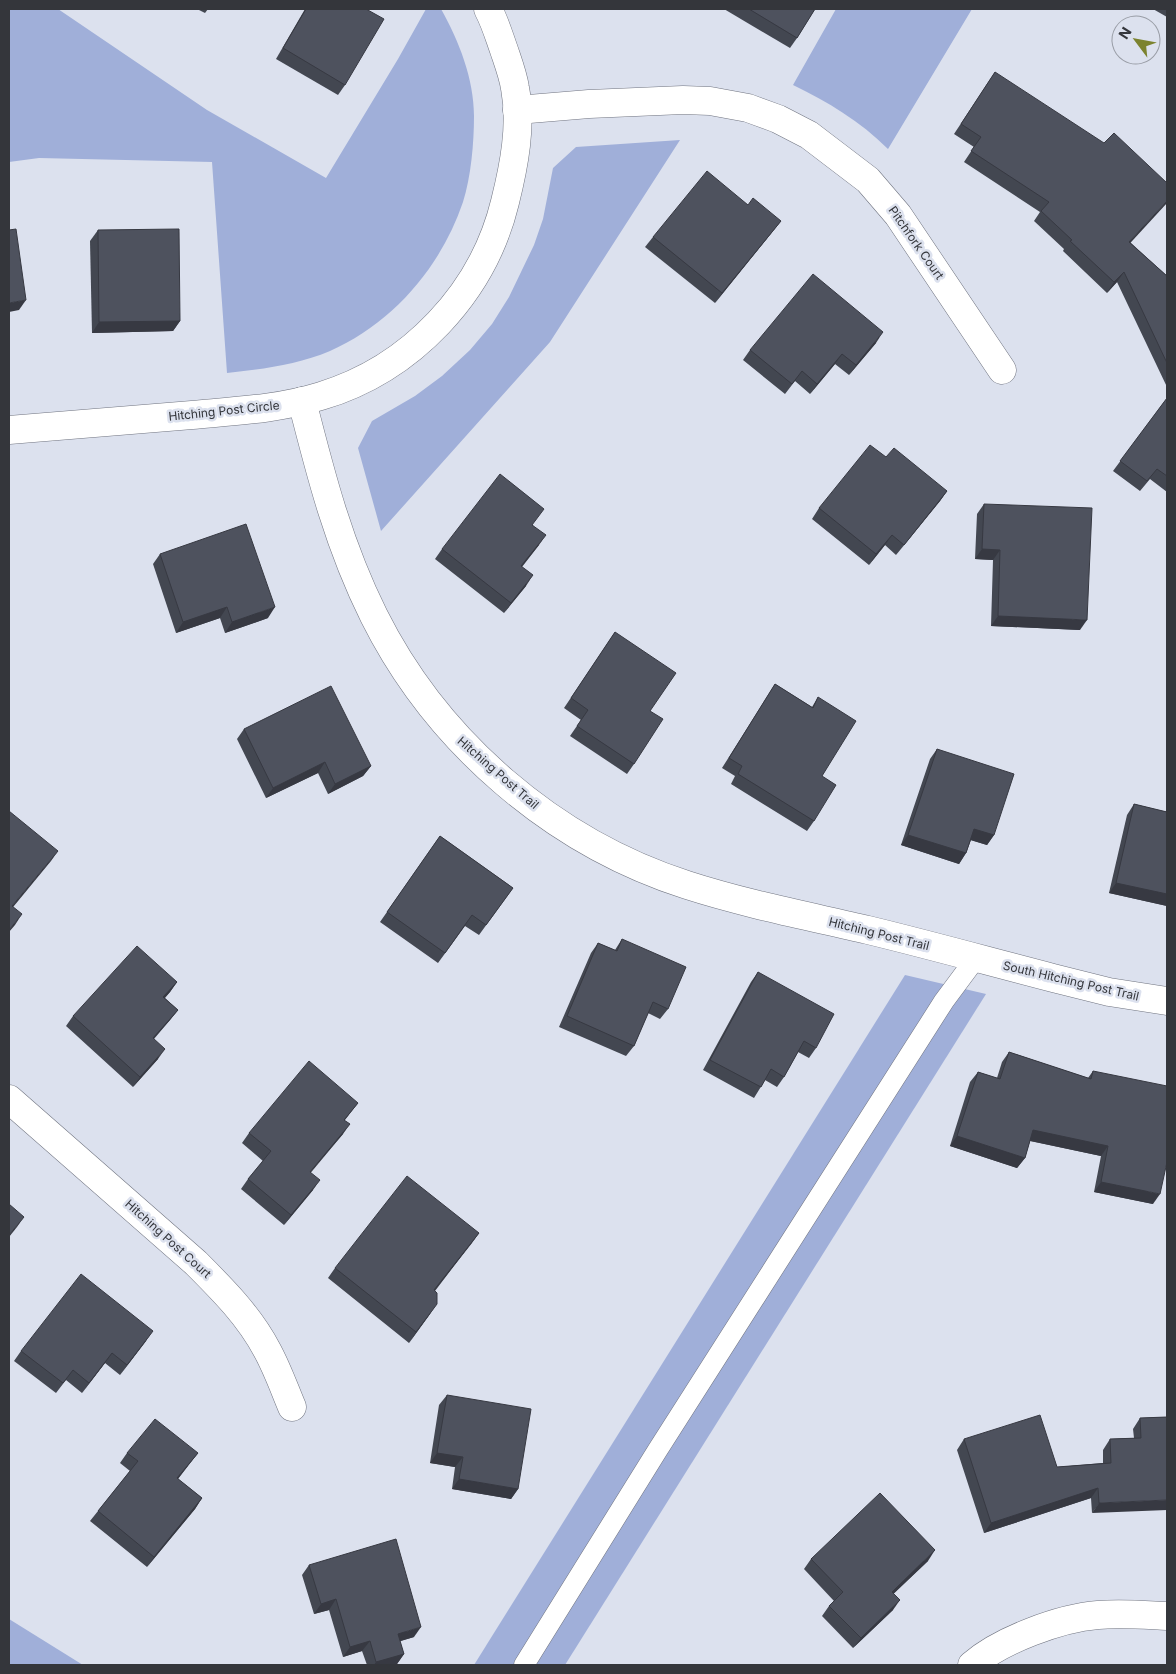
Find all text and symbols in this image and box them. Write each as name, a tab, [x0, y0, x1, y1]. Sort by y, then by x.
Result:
north arrow	[1111, 15, 1161, 65]
text: N	[1115, 24, 1135, 42]
street label: Pitchfork Court	[886, 203, 947, 282]
street label: Hitching Post Circle	[168, 397, 280, 424]
street label: Hitching Post Trail	[455, 733, 542, 812]
street label: Hitching Post Trail	[827, 914, 931, 953]
street label: South Hitching Post Trail	[1002, 958, 1141, 1003]
street label: Hitching Post Court	[122, 1196, 214, 1281]

